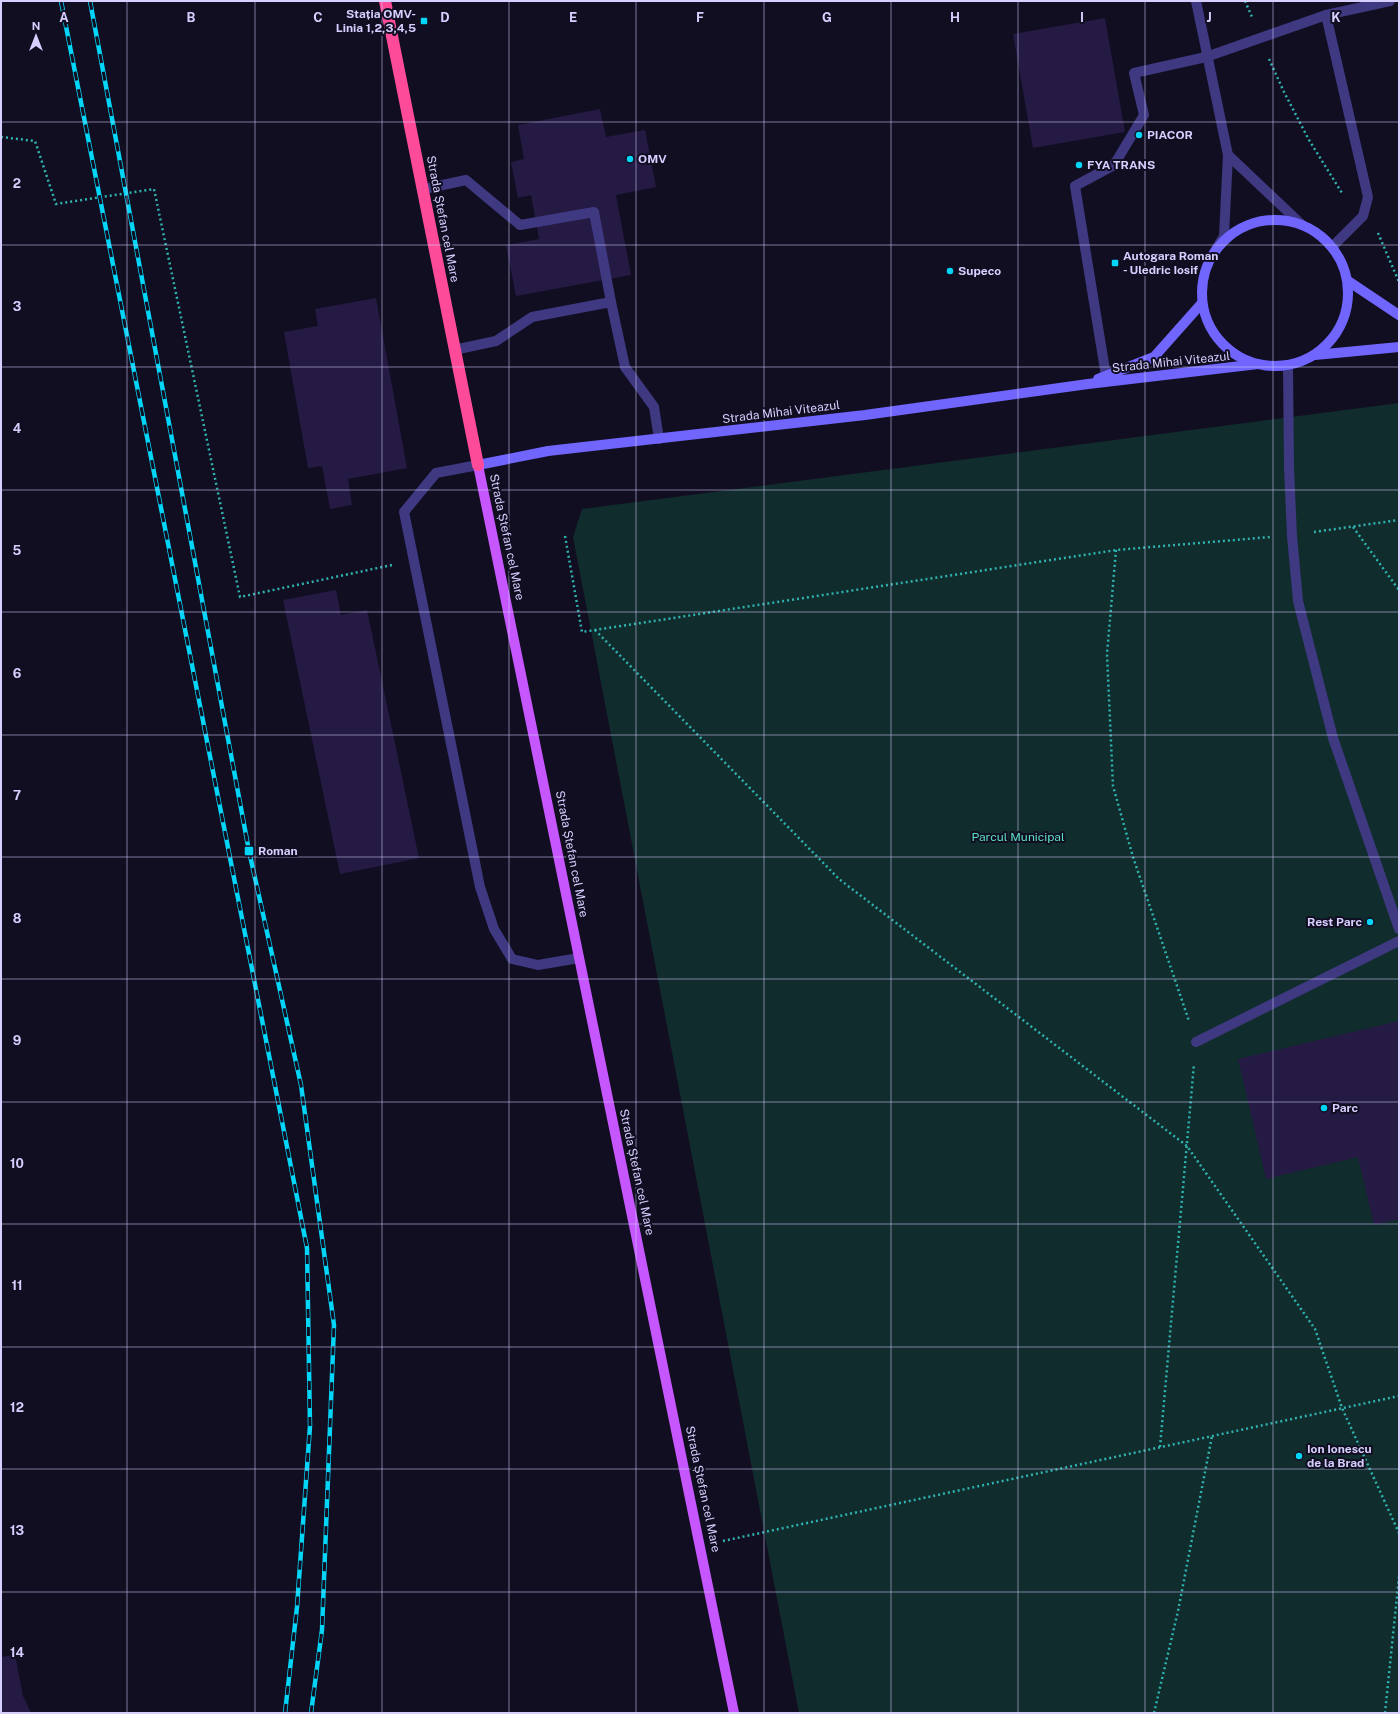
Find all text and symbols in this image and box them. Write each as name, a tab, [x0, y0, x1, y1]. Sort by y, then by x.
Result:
place label: Stația OMV- Linia 1,2,3,4,5	[336, 7, 416, 35]
text: A	[59, 10, 69, 25]
text: B	[187, 10, 196, 25]
text: C	[313, 10, 323, 25]
text: D	[440, 10, 450, 25]
text: E	[569, 10, 577, 25]
text: F	[696, 10, 704, 25]
text: G	[822, 10, 832, 25]
text: H	[950, 10, 960, 25]
text: I	[1080, 10, 1084, 25]
text: J	[1206, 10, 1212, 25]
text: K	[1331, 10, 1341, 25]
north arrow	[16, 16, 56, 56]
marker: Stația OMV- Linia 1,2,3,4,5	[419, 16, 429, 26]
text: N	[32, 20, 40, 32]
place label: PIACOR	[1147, 128, 1193, 142]
marker: PIACOR	[1134, 130, 1144, 140]
place label: OMV	[638, 152, 667, 166]
street label: Strada Ștefan cel Mare	[424, 154, 462, 284]
marker: OMV	[625, 154, 635, 164]
place label: FYA TRANS	[1087, 158, 1155, 172]
marker: FYA TRANS	[1074, 160, 1084, 170]
text: 2	[13, 176, 21, 191]
place label: Autogara Roman - Uledric Iosif	[1123, 249, 1218, 277]
marker: Autogara Roman - Uledric Iosif	[1110, 258, 1120, 268]
place label: Supeco	[958, 264, 1001, 278]
marker: Supeco	[945, 266, 955, 276]
text: 3	[13, 299, 22, 314]
street label: Strada Mihai Viteazul	[1111, 349, 1231, 375]
street label: Strada Mihai Viteazul	[721, 398, 841, 426]
text: 4	[13, 421, 22, 436]
street label: Strada Ștefan cel Mare	[487, 473, 527, 602]
text: 5	[13, 543, 22, 558]
text: 6	[13, 666, 22, 681]
text: 7	[13, 788, 21, 803]
street label: Strada Ștefan cel Mare	[553, 789, 591, 919]
park label: Parcul Municipal	[971, 830, 1065, 844]
place label: Roman	[258, 844, 298, 858]
marker: Roman	[243, 845, 255, 857]
text: 8	[13, 911, 22, 926]
place label: Rest Parc	[1307, 915, 1362, 929]
marker: Rest Parc	[1365, 917, 1375, 927]
text: 9	[13, 1033, 21, 1048]
place label: Parc	[1332, 1101, 1358, 1115]
marker: Parc	[1319, 1103, 1329, 1113]
street label: Strada Ștefan cel Mare	[617, 1108, 657, 1237]
text: 10	[10, 1156, 24, 1171]
text: 11	[11, 1278, 23, 1293]
text: 12	[10, 1400, 24, 1415]
street label: Strada Ștefan cel Mare	[683, 1425, 723, 1554]
place label: Ion Ionescu de la Brad	[1307, 1442, 1372, 1470]
marker: Ion Ionescu de la Brad	[1294, 1451, 1304, 1461]
text: 13	[10, 1523, 24, 1538]
text: 14	[10, 1645, 25, 1660]

